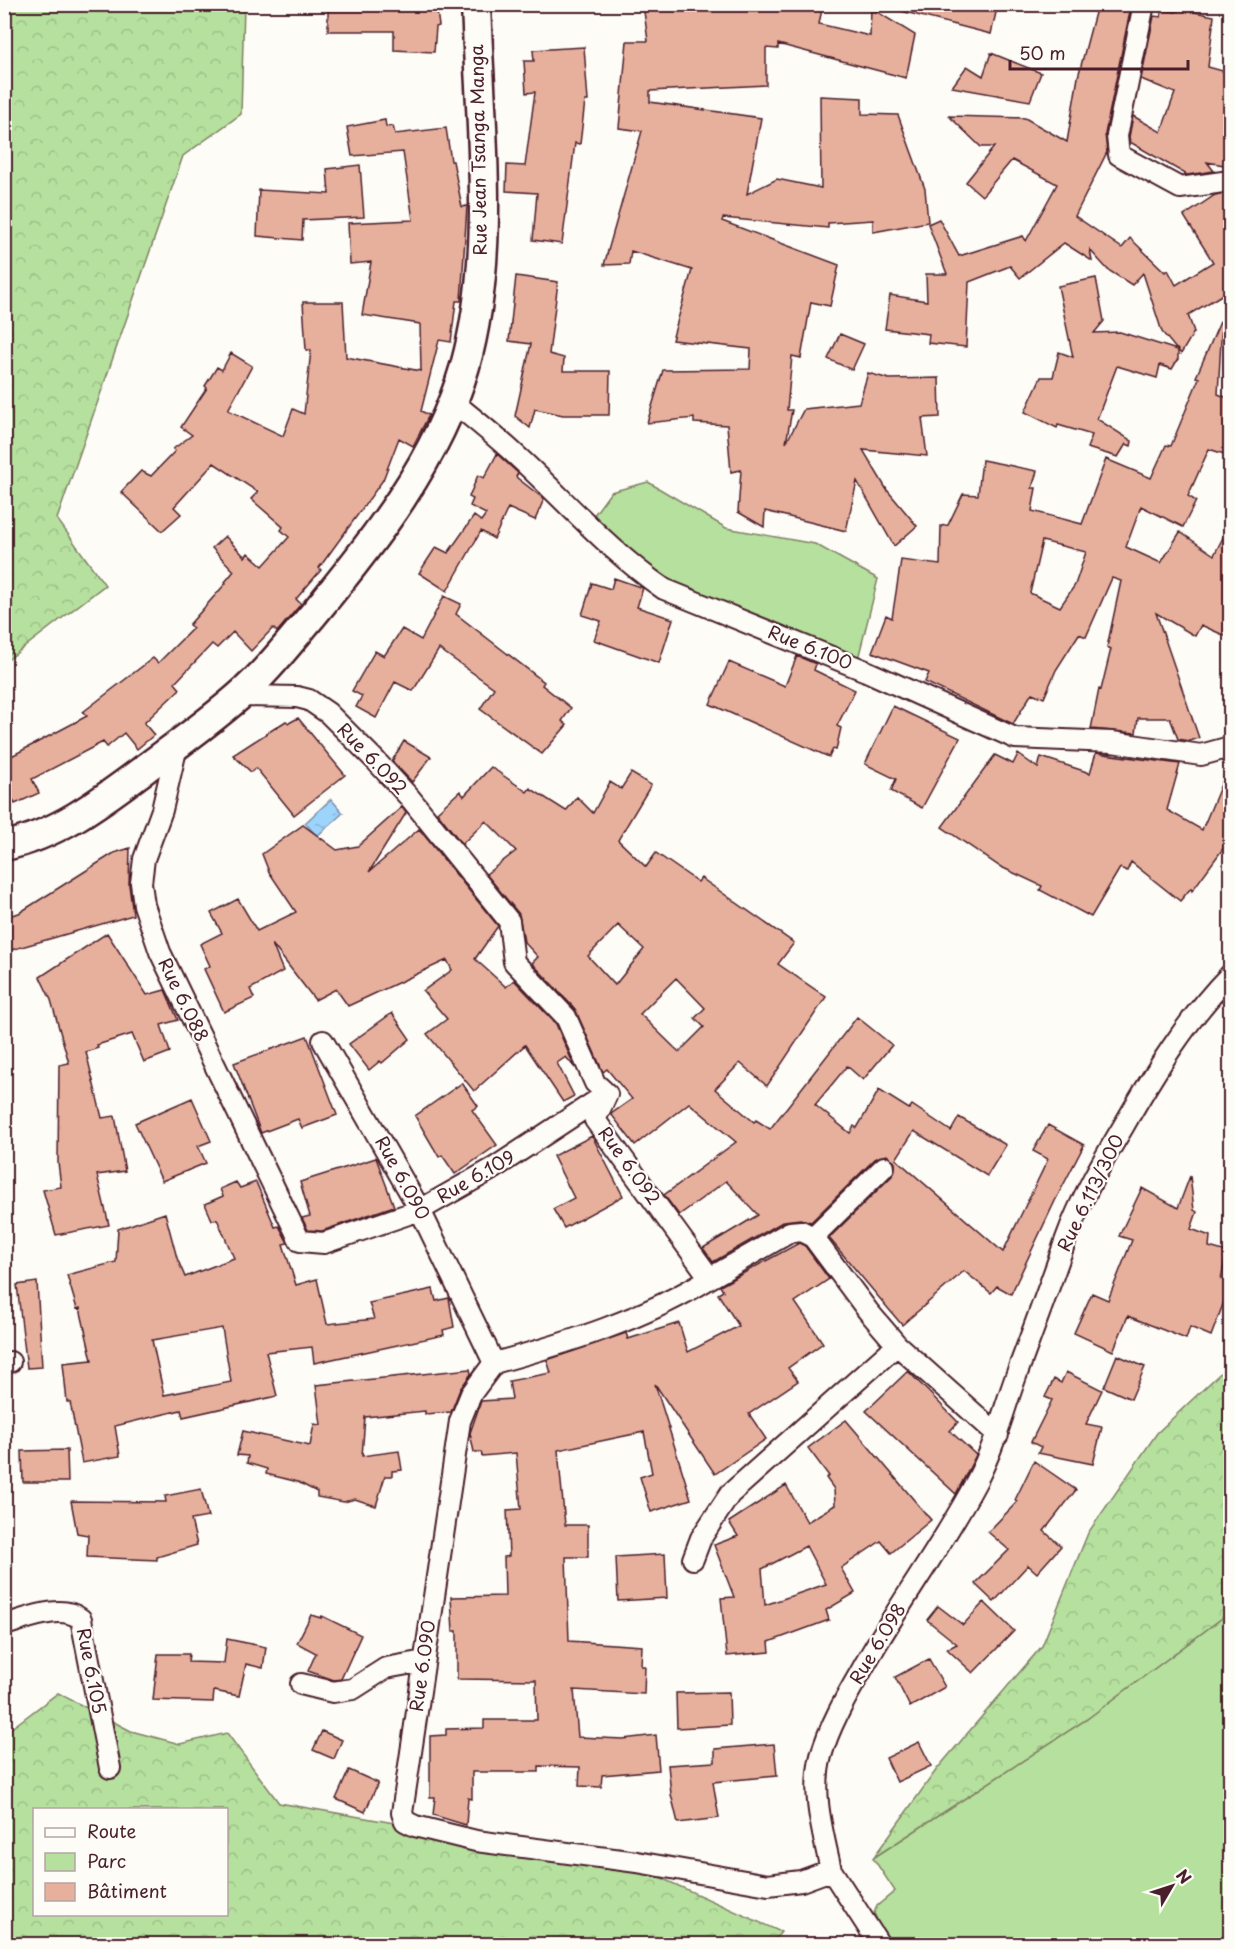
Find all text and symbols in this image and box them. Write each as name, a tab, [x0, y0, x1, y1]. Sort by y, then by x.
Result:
scale bar	[1010, 33, 1188, 71]
text: 50 m	[1019, 39, 1066, 66]
street label: Rue Jean Tsanga Manga	[462, 43, 493, 256]
street label: Rue 6.100	[764, 617, 857, 676]
street label: Rue 6.092	[332, 716, 414, 800]
street label: Rue 6.088	[152, 953, 216, 1046]
street label: Rue 6.092	[593, 1120, 668, 1210]
street label: Rue 6.113/300	[1050, 1129, 1130, 1256]
street label: Rue 6.090	[369, 1130, 437, 1224]
street label: Rue 6.109	[431, 1142, 519, 1209]
street label: Rue 6.098	[842, 1598, 912, 1689]
street label: Rue 6.090	[402, 1618, 441, 1713]
street label: Rue 6.105	[71, 1625, 114, 1716]
legend	[33, 1808, 228, 1916]
text: Route	[87, 1817, 137, 1844]
text: Parc	[87, 1847, 126, 1874]
north arrow	[1142, 1856, 1202, 1916]
text: N	[1171, 1863, 1198, 1888]
text: Bâtiment	[87, 1877, 167, 1904]

